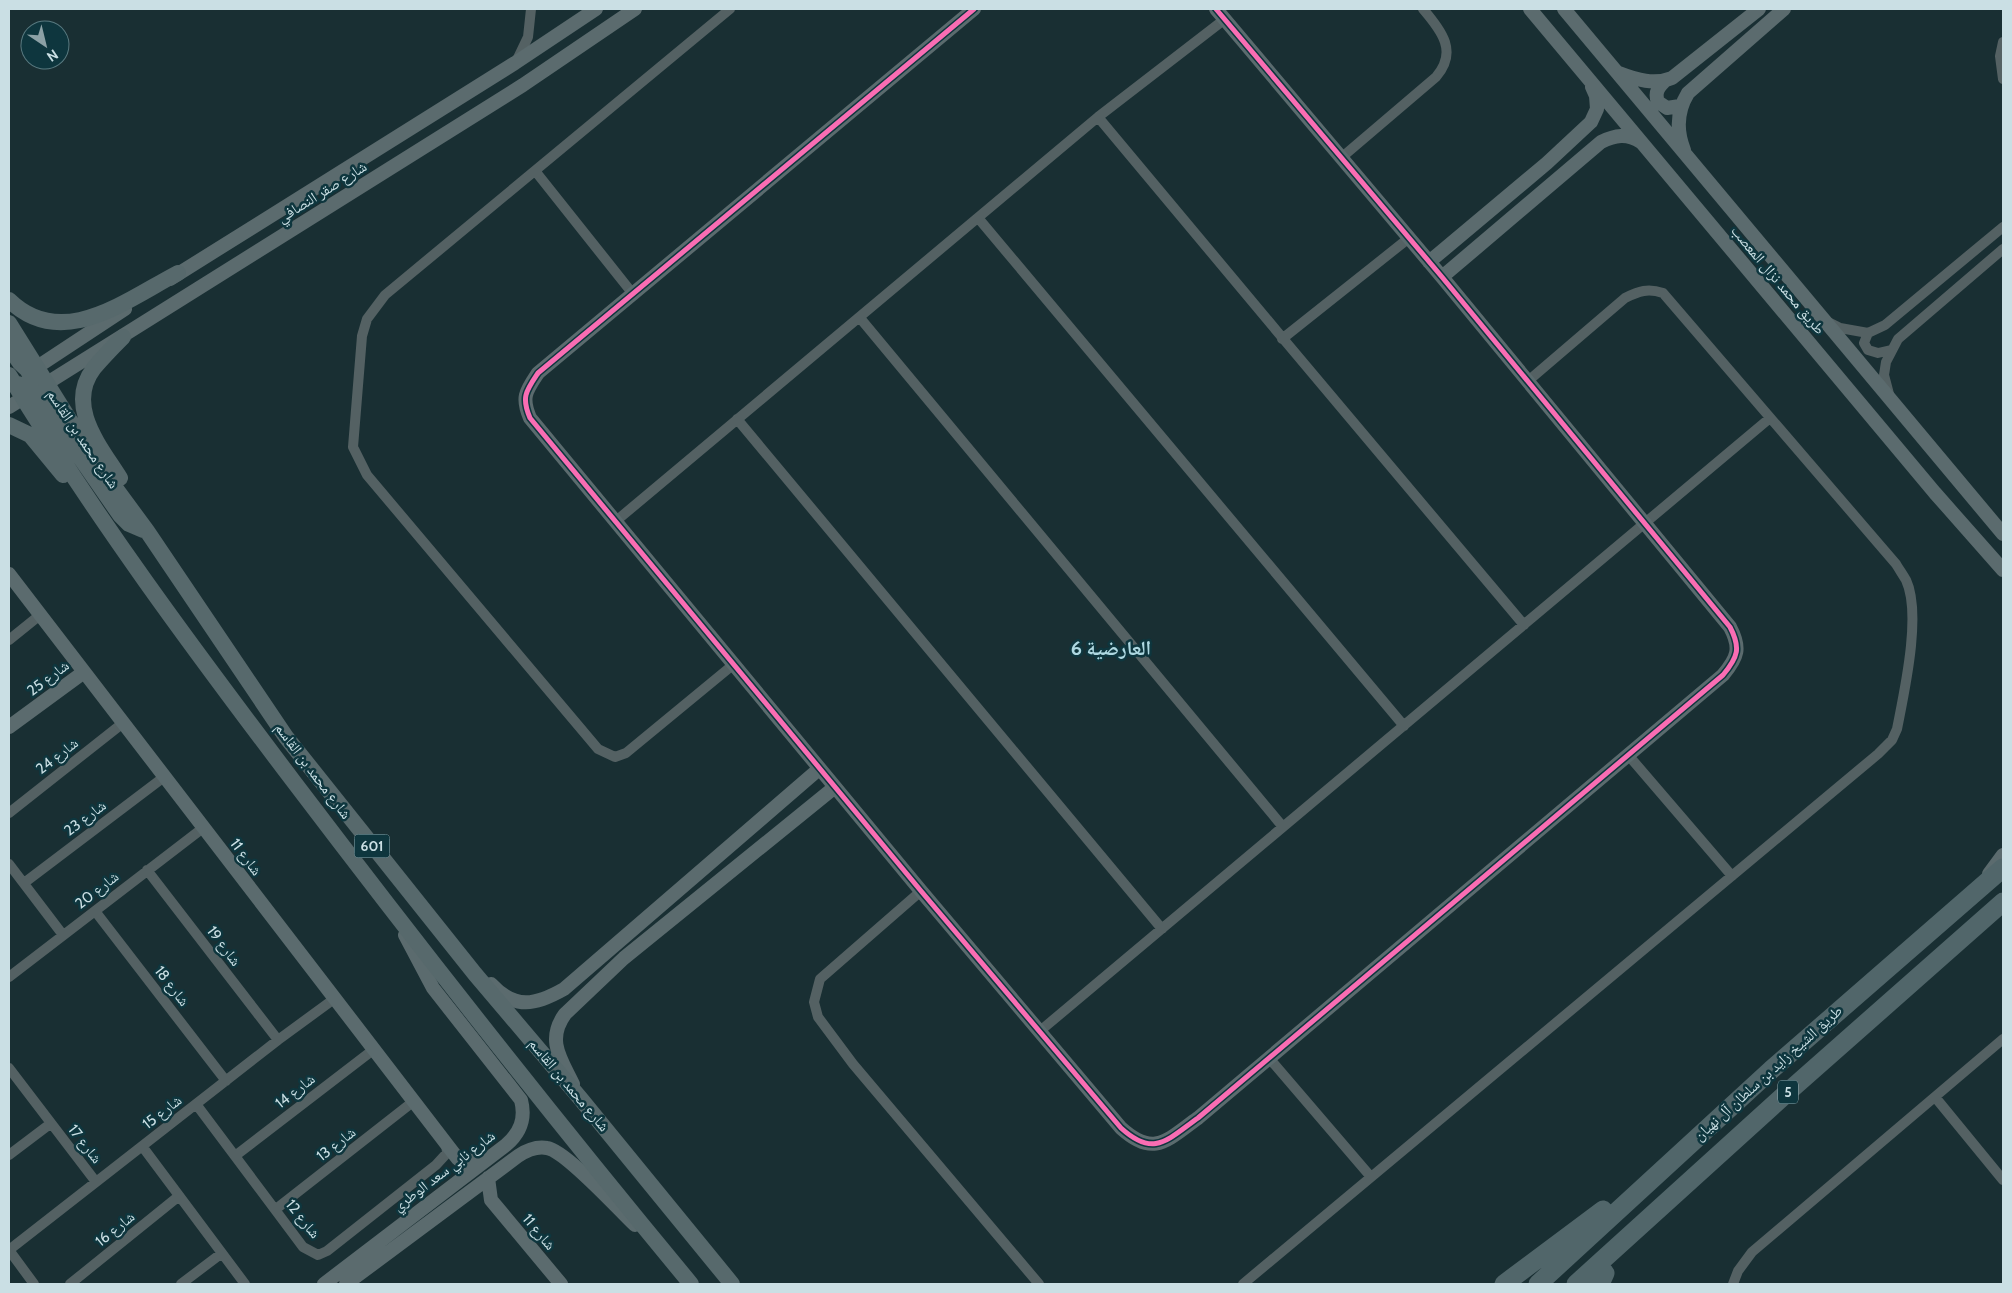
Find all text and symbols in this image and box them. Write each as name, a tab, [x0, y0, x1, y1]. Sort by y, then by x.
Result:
north arrow	[20, 20, 70, 70]
text: N	[43, 45, 62, 66]
street label: شارع صقر النصافي	[274, 157, 372, 229]
street label: طريق محمد نزال المعصب	[1726, 222, 1829, 339]
street label: شارع محمد بن القاسم	[42, 386, 123, 493]
district label: العارضية 6	[1071, 636, 1151, 660]
street label: شارع 25	[23, 656, 73, 700]
street label: شارع محمد بن القاسم	[270, 719, 355, 823]
street label: شارع 24	[32, 734, 82, 779]
street label: شارع 23	[60, 796, 110, 840]
road number: 601	[354, 834, 390, 858]
street label: شارع 11	[225, 835, 266, 880]
street label: شارع 20	[72, 867, 123, 913]
street label: شارع 19	[202, 922, 245, 970]
street label: شارع 18	[150, 962, 193, 1010]
street label: طريق الشيخ زايد بن سلطان آل نهيان	[1690, 1002, 1847, 1145]
street label: شارع محمد بن القاسم	[524, 1035, 613, 1136]
street label: شارع 14	[272, 1070, 319, 1113]
road number: 5	[1778, 1080, 1798, 1104]
street label: شارع 15	[139, 1091, 186, 1134]
street label: شارع 17	[63, 1121, 106, 1168]
street label: شارع 13	[313, 1123, 360, 1166]
street label: شارع نابي سعد الوطري	[389, 1127, 500, 1217]
street label: شارع 12	[281, 1196, 324, 1243]
street label: شارع 16	[92, 1208, 139, 1251]
street label: شارع 11	[518, 1210, 559, 1254]

